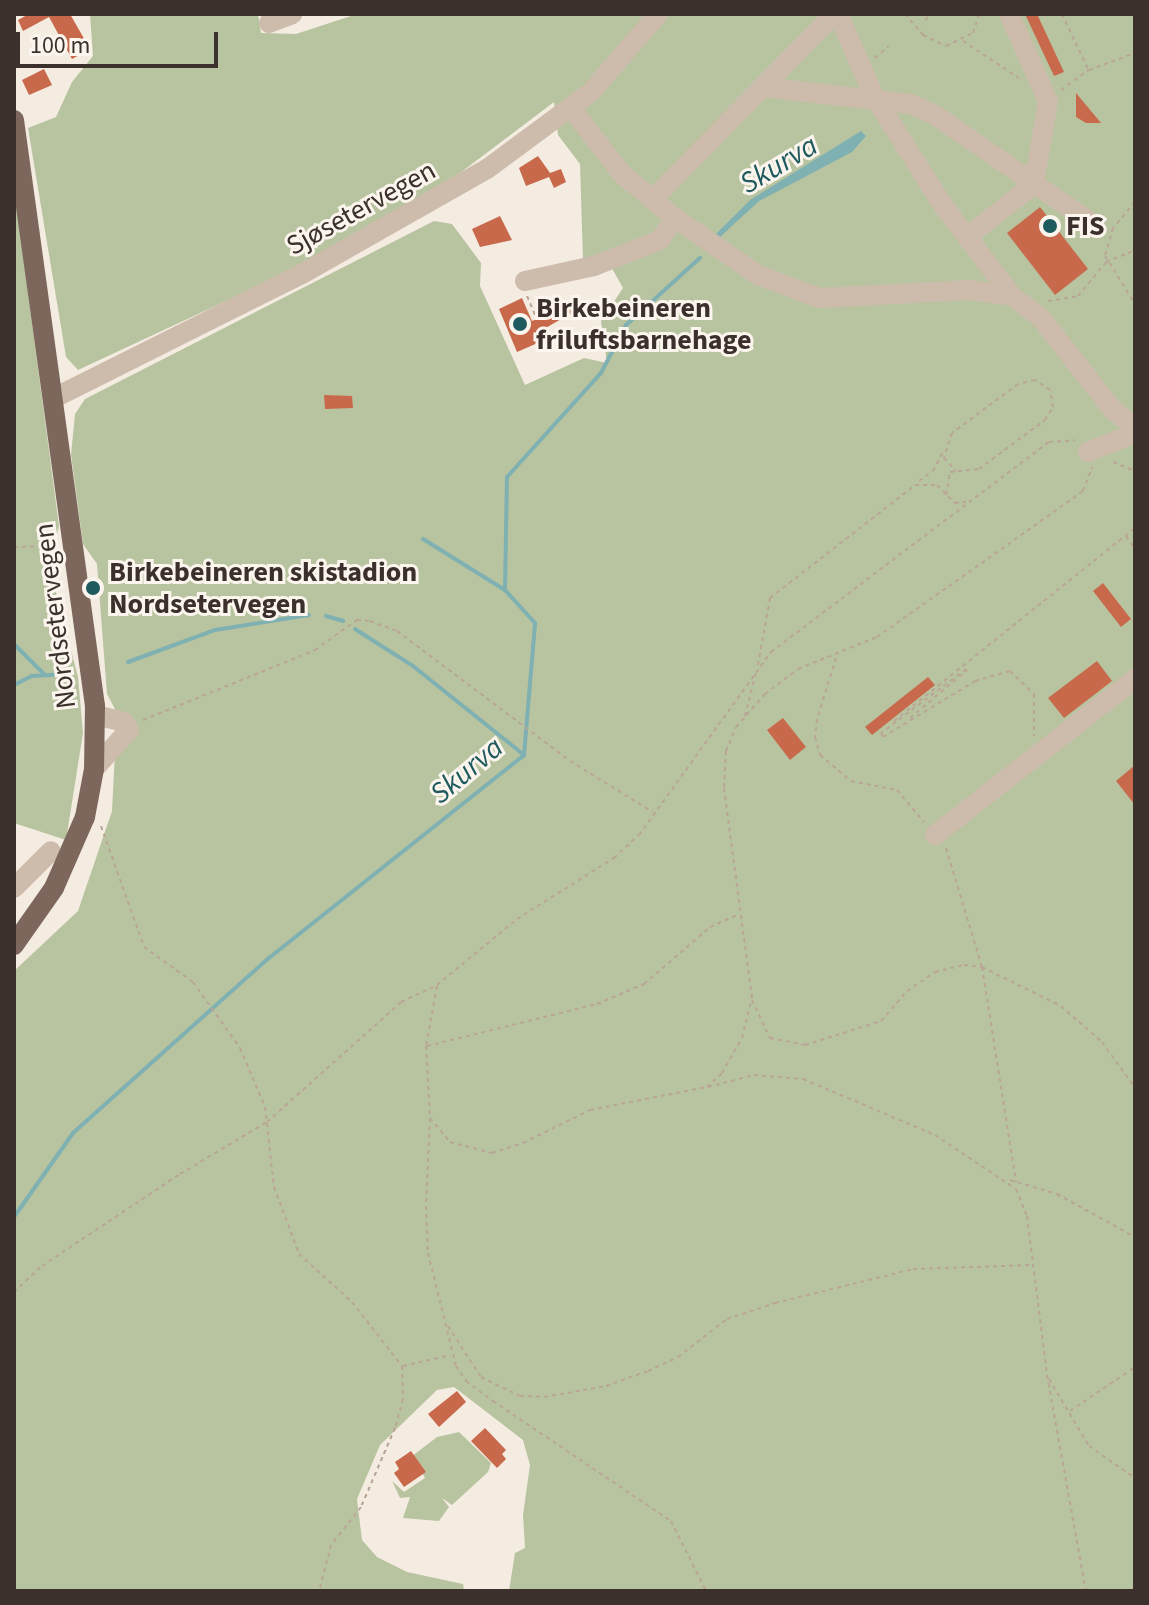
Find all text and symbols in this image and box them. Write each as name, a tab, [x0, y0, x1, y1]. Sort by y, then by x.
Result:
scale bar	[20, 16, 222, 66]
text: 100 m	[30, 28, 90, 63]
water label: Skurva	[733, 128, 825, 202]
street label: Sjøsetervegen	[281, 153, 441, 263]
place label: FIS	[1066, 209, 1105, 243]
marker: FIS	[1041, 217, 1059, 235]
place label: Birkebeineren friluftsbarnehage	[536, 291, 752, 357]
marker: Birkebeineren friluftsbarnehage	[511, 315, 529, 333]
street label: Nordsetervegen	[27, 521, 83, 711]
place label: Birkebeineren skistadion Nordsetervegen	[109, 555, 417, 621]
marker: Birkebeineren skistadion Nordsetervegen	[84, 579, 102, 597]
water label: Skurva	[423, 730, 511, 812]

